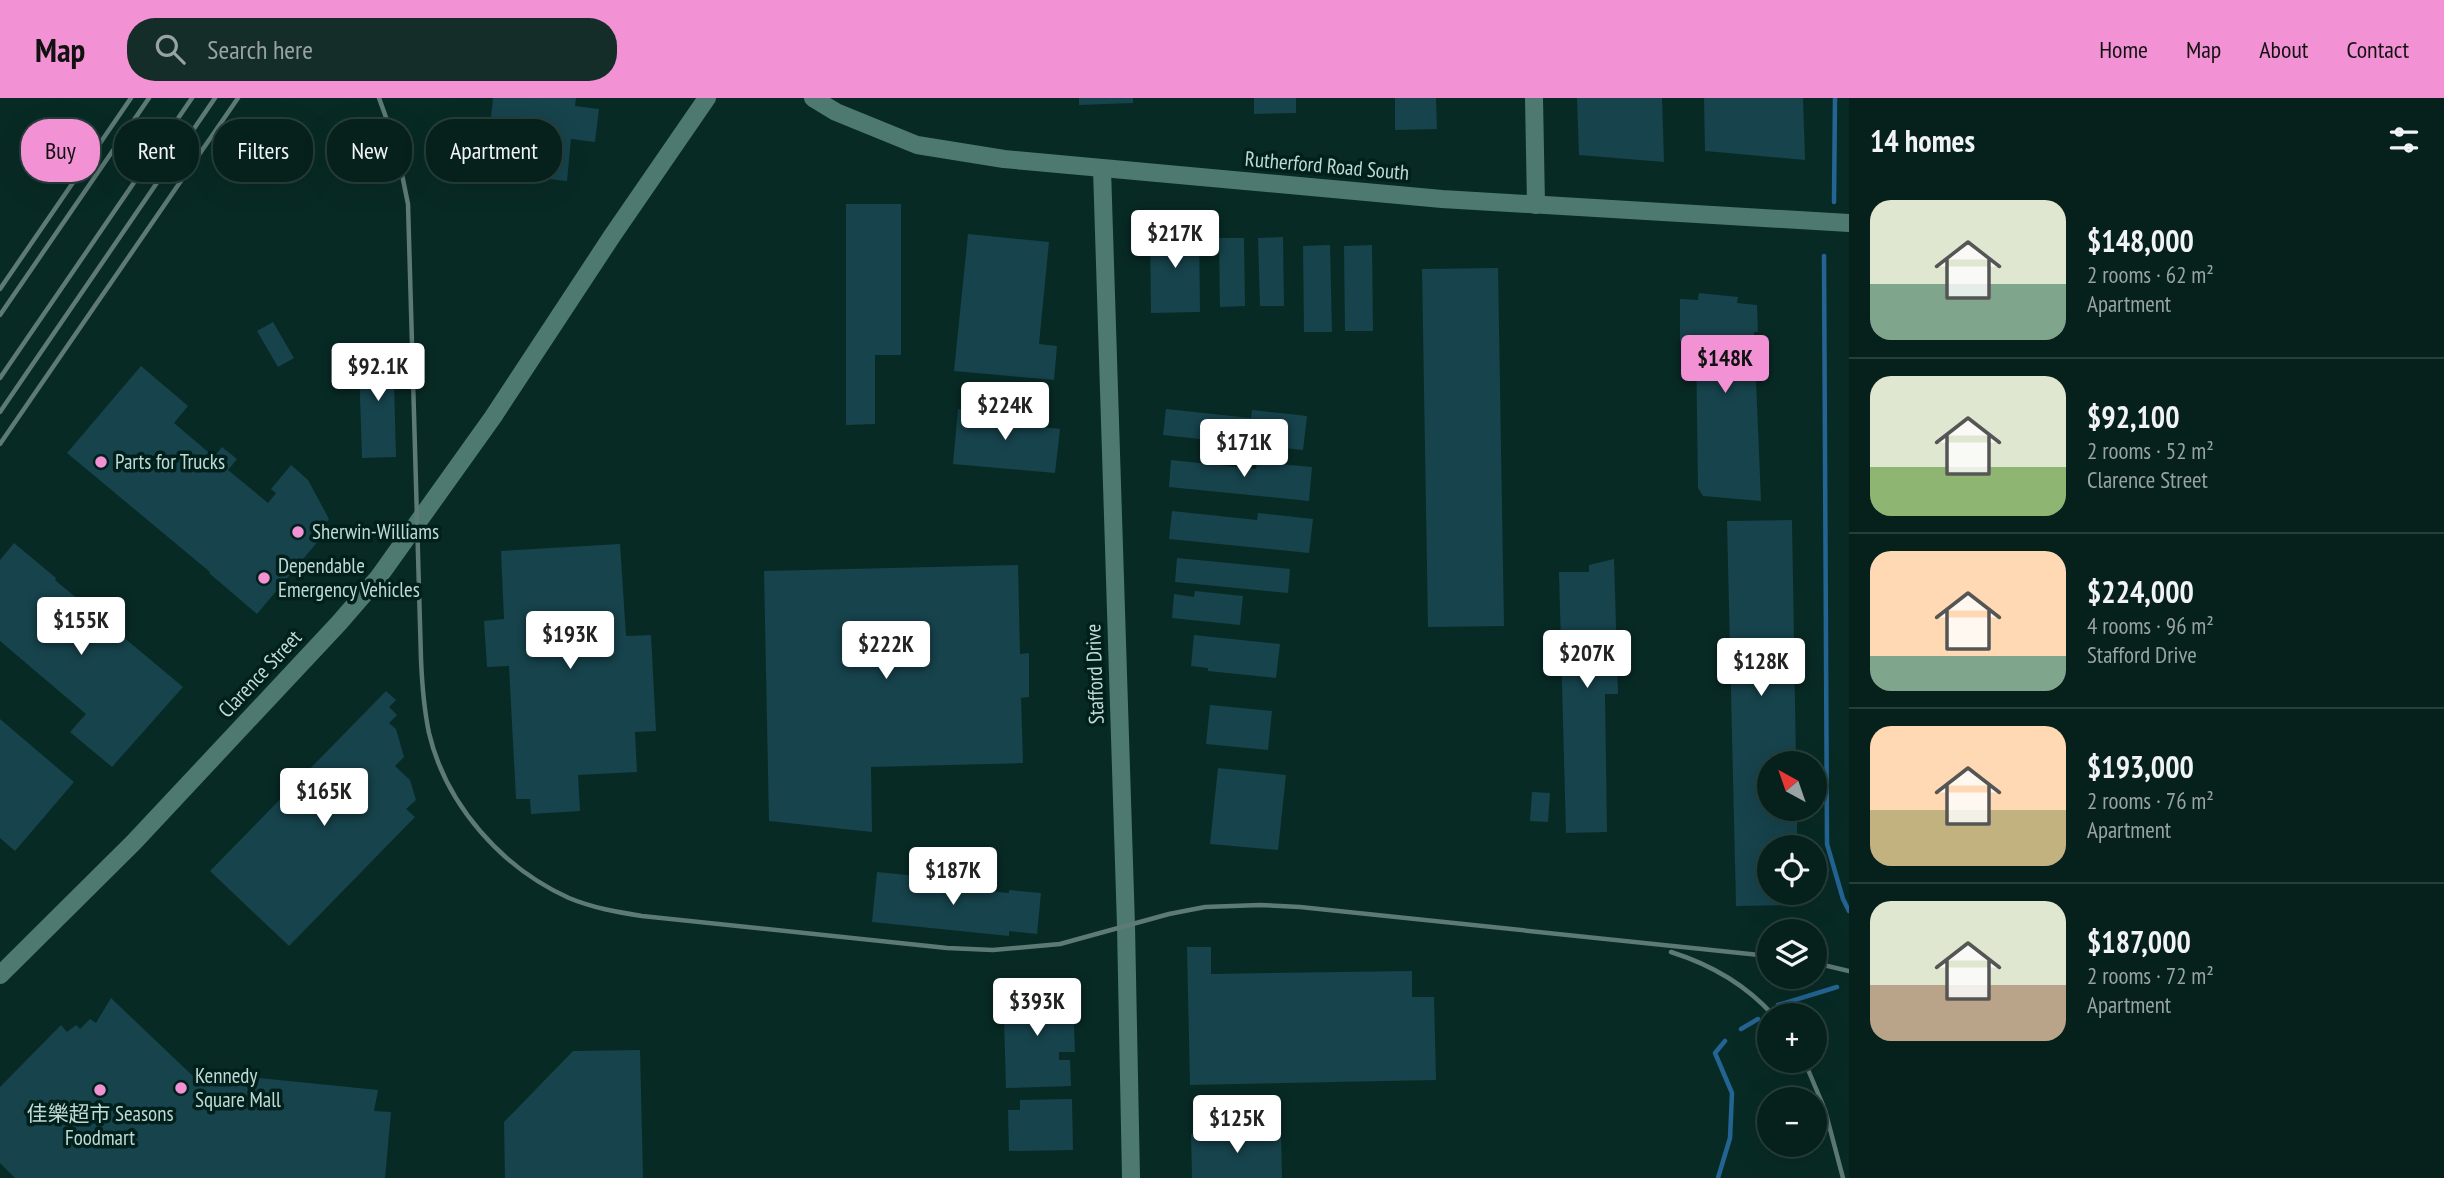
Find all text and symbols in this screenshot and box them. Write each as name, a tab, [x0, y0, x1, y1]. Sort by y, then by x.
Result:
search box	[127, 18, 617, 81]
text: Map	[35, 28, 85, 71]
icon: search	[151, 30, 189, 68]
text: Search here	[207, 33, 313, 66]
text: Home	[2099, 34, 2148, 65]
text: Map	[2186, 34, 2221, 65]
text: About	[2259, 34, 2308, 65]
text: Contact	[2346, 34, 2409, 65]
chip: Buy	[21, 119, 100, 182]
chip: Rent	[114, 119, 199, 182]
chip: Filters	[213, 119, 313, 182]
chip: New	[327, 119, 412, 182]
chip: Apartment	[426, 119, 562, 182]
text: 14 homes	[1870, 121, 1975, 160]
icon: filters	[2385, 121, 2423, 159]
street label: Rutherford Road South	[1244, 145, 1410, 186]
pin: $217K	[1126, 211, 1224, 270]
text: $217K	[1147, 218, 1203, 247]
text: $148,000	[2087, 221, 2194, 260]
icon: home	[1926, 228, 2010, 312]
text: 2 rooms · 62 m²	[2087, 260, 2214, 289]
text: Apartment	[2087, 289, 2171, 318]
pin: $148K	[1676, 336, 1774, 395]
text: $148K	[1697, 343, 1753, 372]
pin: $92.1K	[321, 344, 435, 403]
text: $92.1K	[348, 351, 408, 380]
pin: $224K	[956, 382, 1054, 442]
text: $224K	[977, 390, 1033, 419]
text: $92,100	[2087, 397, 2180, 436]
icon: home	[1926, 404, 2010, 488]
pin: $171K	[1195, 420, 1293, 479]
text: $171K	[1216, 427, 1272, 456]
text: 2 rooms · 52 m²	[2087, 436, 2214, 465]
place label: Parts for Trucks	[115, 448, 225, 475]
marker: Parts for Trucks	[93, 454, 109, 470]
text: Clarence Street	[2087, 465, 2208, 494]
place label: Sherwin-Williams	[312, 518, 439, 545]
marker: Sherwin-Williams	[290, 524, 306, 540]
place label: Dependable Emergency Vehicles	[278, 552, 420, 603]
marker: Dependable Emergency Vehicles	[256, 570, 272, 586]
text: $224,000	[2087, 572, 2194, 611]
icon: home	[1926, 579, 2010, 663]
pin: $155K	[32, 598, 130, 657]
text: $155K	[53, 605, 109, 634]
text: 4 rooms · 96 m²	[2087, 611, 2214, 640]
pin: $193K	[521, 612, 619, 671]
text: $193K	[542, 619, 598, 648]
pin: $222K	[837, 622, 935, 681]
street label: Stafford Drive	[1079, 623, 1110, 725]
street label: Clarence Street	[212, 624, 307, 723]
text: $222K	[858, 629, 914, 658]
pin: $207K	[1538, 630, 1636, 690]
text: $207K	[1559, 638, 1615, 667]
pin: $128K	[1712, 638, 1810, 698]
text: Stafford Drive	[2087, 640, 2197, 669]
text: $128K	[1733, 646, 1789, 675]
text: $193,000	[2087, 747, 2194, 786]
north arrow	[1757, 751, 1827, 821]
map controls	[1757, 751, 1827, 1157]
icon: home	[1926, 754, 2010, 838]
pin: $165K	[275, 768, 373, 828]
text: $165K	[296, 776, 352, 805]
text: 2 rooms · 76 m²	[2087, 786, 2214, 815]
text: Apartment	[2087, 815, 2171, 844]
button: locate	[1757, 835, 1827, 905]
pin: $187K	[904, 848, 1002, 907]
text: $187K	[925, 855, 981, 884]
button: layers	[1757, 919, 1827, 989]
text: $187,000	[2087, 922, 2191, 961]
icon: home	[1926, 929, 2010, 1013]
text: 2 rooms · 72 m²	[2087, 961, 2214, 990]
pin: $393K	[988, 978, 1086, 1038]
text: $393K	[1009, 986, 1065, 1015]
text: Apartment	[2087, 990, 2171, 1019]
button: +	[1757, 1003, 1827, 1073]
place label: Kennedy Square Mall	[195, 1062, 281, 1113]
marker: Kennedy Square Mall	[173, 1080, 189, 1096]
marker: 佳樂超市 Seasons Foodmart	[92, 1082, 108, 1098]
button: −	[1757, 1087, 1827, 1157]
pin: $125K	[1188, 1096, 1286, 1155]
place label: 佳樂超市 Seasons Foodmart	[27, 1100, 174, 1151]
text: $125K	[1209, 1103, 1265, 1132]

